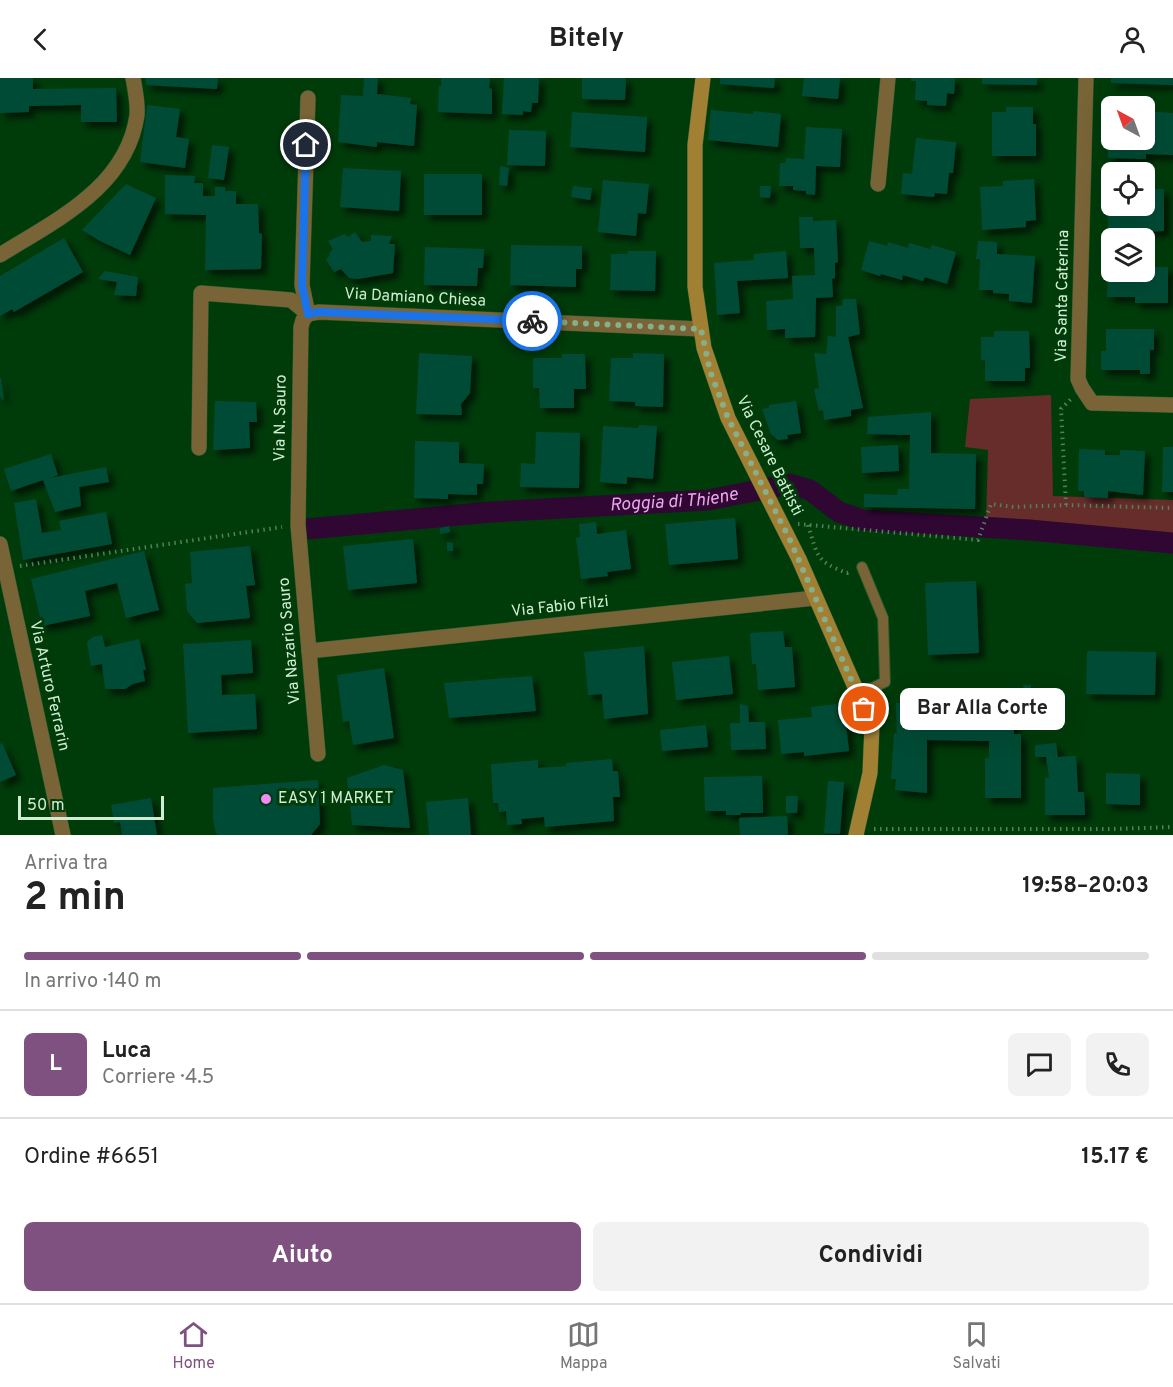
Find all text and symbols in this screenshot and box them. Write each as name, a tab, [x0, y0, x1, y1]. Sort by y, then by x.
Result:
text: Bitely	[549, 22, 624, 56]
icon: back	[24, 23, 57, 56]
icon: person	[1116, 23, 1149, 56]
north arrow	[1101, 96, 1155, 150]
map controls	[1101, 96, 1155, 282]
pin	[280, 119, 331, 170]
icon: home	[289, 128, 322, 161]
button: locate	[1101, 162, 1155, 216]
button: layers	[1101, 228, 1155, 282]
street label: Via Santa Caterina	[1052, 230, 1074, 362]
street label: Via Damiano Chiesa	[344, 284, 486, 312]
courier	[502, 291, 562, 351]
icon: bike	[516, 305, 549, 338]
street label: Via N. Sauro	[270, 374, 292, 462]
street label: Via Cesare Battisti	[731, 393, 807, 519]
water label: Roggia di Thiene	[609, 483, 741, 517]
street label: Via Nazario Sauro	[274, 577, 306, 705]
street label: Via Fabio Filzi	[510, 592, 610, 622]
street label: Via Arturo Ferrarin	[24, 619, 74, 753]
pin	[838, 683, 889, 734]
callout: Bar Alla Corte	[900, 688, 1065, 730]
icon: bag	[847, 692, 880, 725]
text: Bar Alla Corte	[917, 696, 1048, 722]
place label: EASY 1 MARKET	[278, 789, 394, 809]
marker: EASY 1 MARKET	[259, 792, 273, 806]
scale bar	[18, 793, 164, 820]
text: 50 m	[27, 796, 65, 816]
text: Arriva tra	[24, 851, 108, 877]
text: 19:58–20:03	[1022, 873, 1149, 900]
text: 2 min	[24, 875, 126, 924]
text: In arrivo · 140 m	[24, 969, 161, 995]
button: chat	[1008, 1033, 1071, 1096]
button: phone	[1086, 1033, 1149, 1096]
text: Luca	[102, 1038, 151, 1065]
text: L	[49, 1051, 62, 1078]
text: Corriere · 4.5	[102, 1065, 214, 1091]
text: Ordine #6651	[24, 1144, 159, 1171]
text: 15.17 €	[1081, 1144, 1149, 1171]
button: Aiuto	[24, 1222, 581, 1291]
button: Condividi	[593, 1222, 1149, 1291]
tab: Home	[172, 1318, 215, 1374]
tab: Mappa	[560, 1318, 608, 1374]
tab: Salvati	[952, 1318, 1001, 1374]

